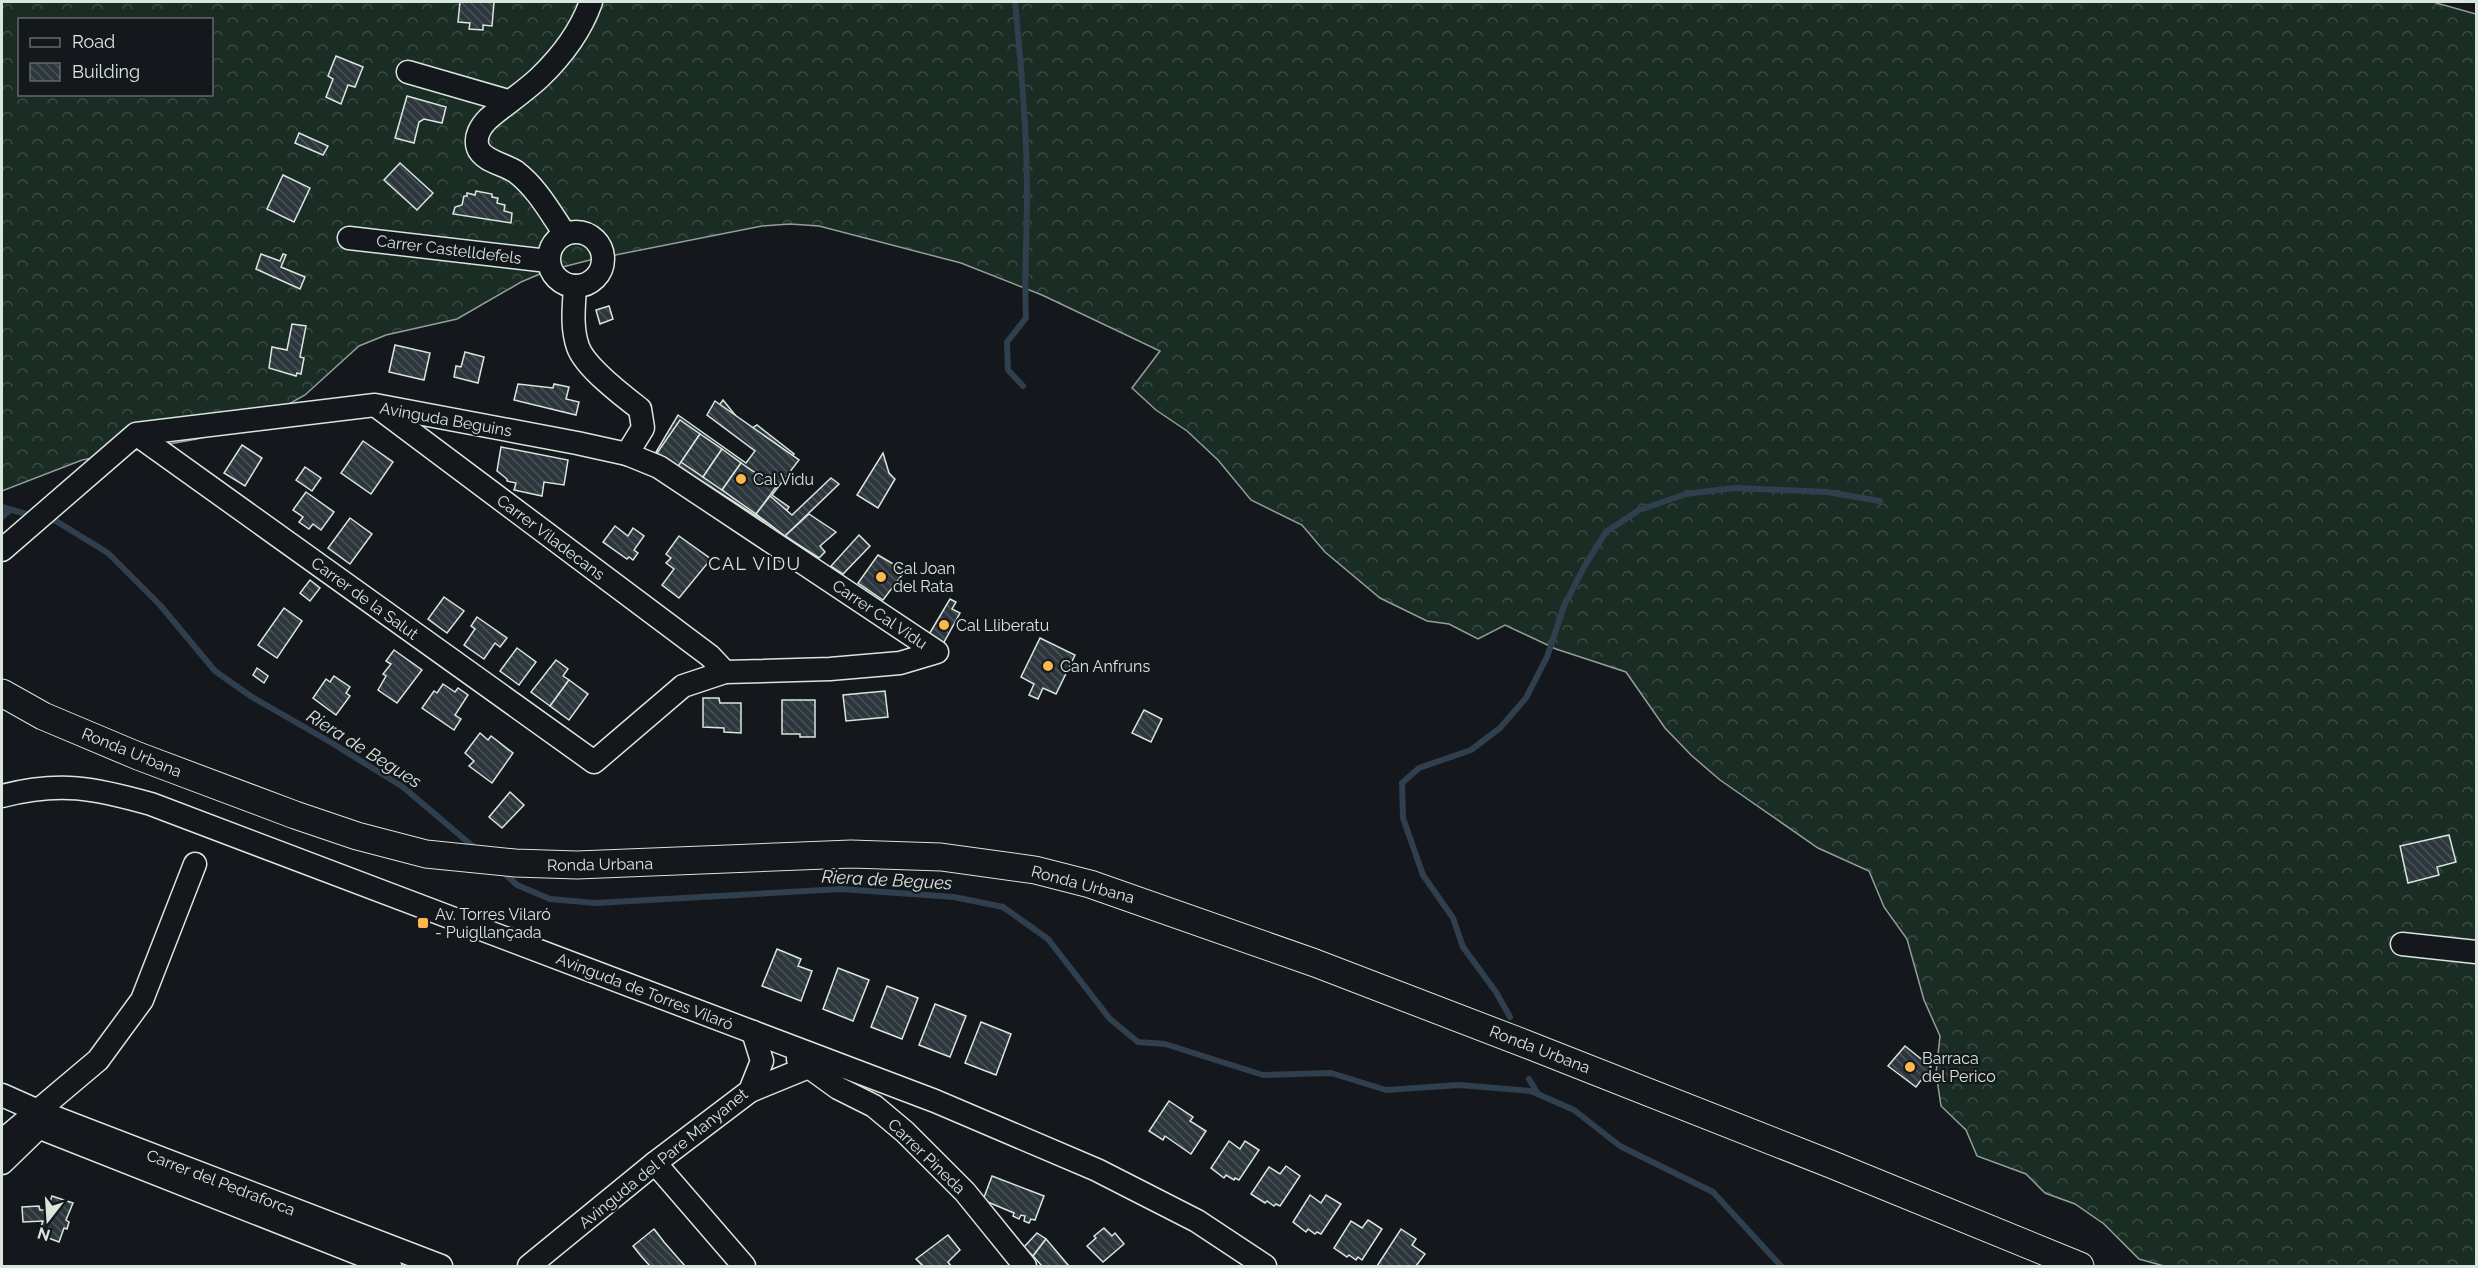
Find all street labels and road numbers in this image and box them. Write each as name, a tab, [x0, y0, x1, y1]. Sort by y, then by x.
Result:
street label: Carrer Castelldefels	[375, 231, 523, 268]
street label: Avinguda Beguins	[378, 399, 514, 441]
street label: Carrer Viladecans	[493, 491, 609, 584]
street label: Carrer de la Salut	[307, 553, 422, 644]
street label: Carrer Cal Vidu	[829, 576, 931, 653]
street label: Ronda Urbana	[79, 724, 185, 781]
street label: Ronda Urbana	[547, 854, 653, 875]
street label: Ronda Urbana	[1029, 862, 1137, 907]
street label: Avinguda de Torres Vilaró	[554, 949, 736, 1034]
street label: Ronda Urbana	[1487, 1022, 1593, 1077]
street label: Avinguda del Pare Manyanet	[575, 1084, 752, 1232]
street label: Carrer Pineda	[884, 1115, 969, 1198]
street label: Carrer del Pedraforca	[144, 1145, 298, 1220]

